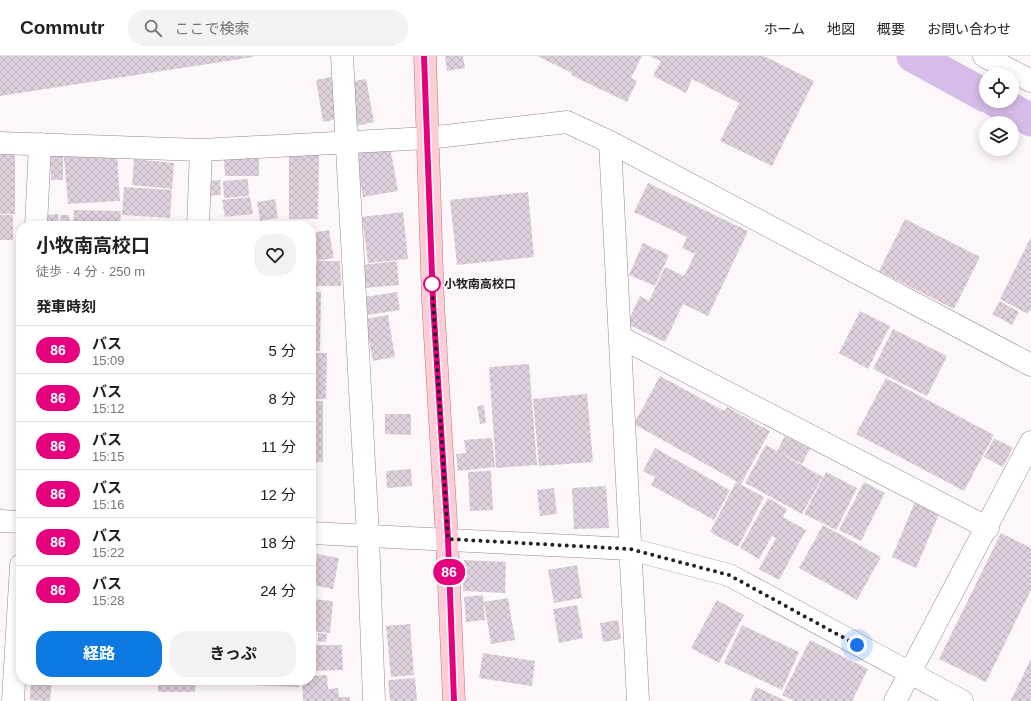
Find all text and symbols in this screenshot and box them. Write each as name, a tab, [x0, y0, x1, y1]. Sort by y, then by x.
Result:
search box	[128, 10, 408, 46]
text: Commutr	[20, 17, 104, 38]
icon: search	[142, 17, 164, 39]
text: ここで検索	[174, 20, 249, 37]
text: ホーム	[763, 21, 805, 37]
text: 地図	[827, 21, 855, 37]
text: 概要	[877, 21, 905, 37]
text: お問い合わせ	[927, 21, 1011, 37]
map controls	[979, 68, 1019, 156]
button: locate	[979, 68, 1019, 108]
button: layers	[979, 116, 1019, 156]
button: heart	[254, 234, 296, 276]
text: 小牧南高校口	[36, 235, 150, 256]
text: 徒歩 · 4 分 · 250 m	[36, 264, 145, 279]
marker: 小牧南高校口	[423, 275, 441, 293]
place label: 小牧南高校口	[444, 277, 516, 291]
text: 発車時刻	[36, 298, 96, 315]
text: バス	[92, 335, 122, 352]
text: 86	[50, 342, 66, 358]
text: 5 分	[268, 342, 296, 359]
text: 15:09	[92, 353, 125, 368]
text: バス	[92, 383, 122, 400]
text: 86	[50, 390, 66, 406]
text: 8 分	[268, 390, 296, 407]
text: 15:12	[92, 401, 125, 416]
text: バス	[92, 431, 122, 448]
text: 86	[50, 438, 66, 454]
text: 11 分	[261, 438, 296, 455]
text: 15:15	[92, 449, 125, 464]
text: バス	[92, 479, 122, 496]
text: 86	[50, 486, 66, 502]
text: 12 分	[260, 486, 296, 503]
text: 15:16	[92, 497, 125, 512]
text: バス	[92, 527, 122, 544]
text: 86	[50, 534, 66, 550]
text: 18 分	[260, 534, 296, 551]
text: 15:22	[92, 545, 125, 560]
line badge: 86	[431, 559, 467, 585]
text: 86	[441, 564, 457, 580]
text: バス	[92, 575, 122, 592]
text: 86	[50, 582, 66, 598]
text: 24 分	[260, 582, 296, 599]
text: 15:28	[92, 593, 125, 608]
button: 経路	[36, 631, 162, 677]
button: きっぷ	[170, 631, 296, 677]
your location	[847, 635, 867, 655]

